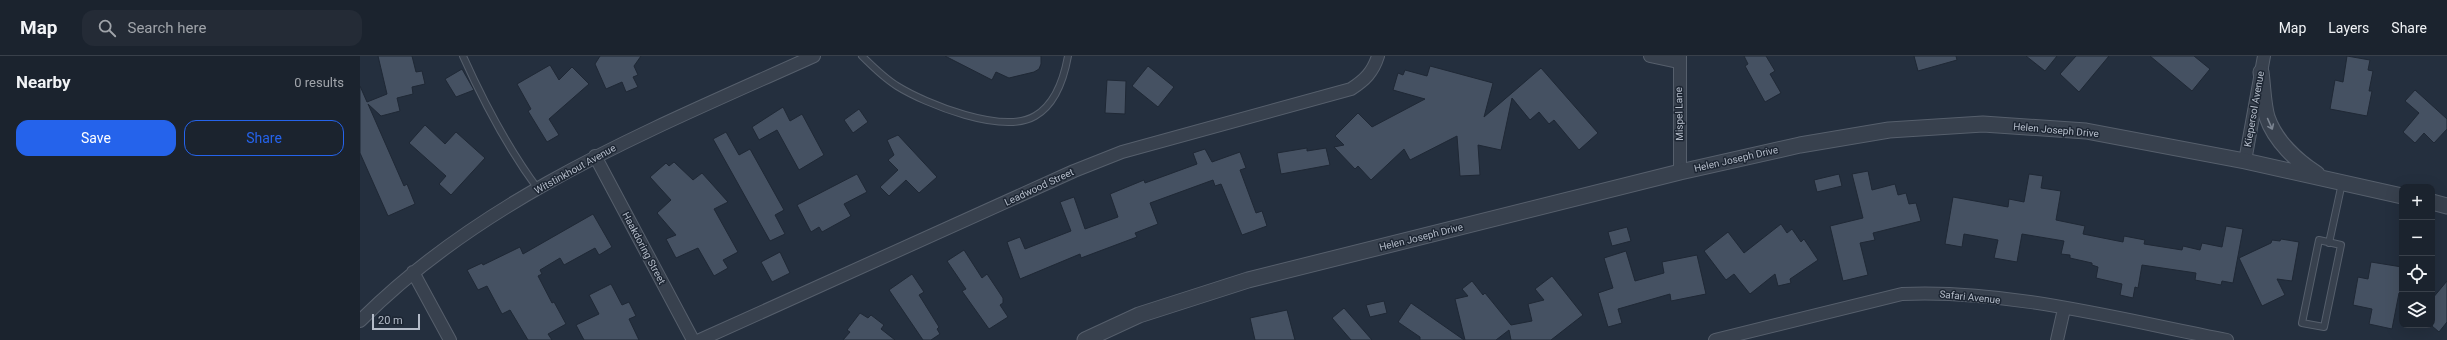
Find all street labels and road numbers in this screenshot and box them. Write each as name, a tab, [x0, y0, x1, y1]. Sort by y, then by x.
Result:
street label: Kiepersol Avenue	[2242, 70, 2266, 148]
street label: Mispel Lane	[1673, 87, 1685, 141]
street label: Helen Joseph Drive	[2013, 121, 2099, 139]
street label: Witstinkhout Avenue	[532, 142, 618, 196]
street label: Helen Joseph Drive	[1693, 144, 1779, 174]
street label: Leadwood Street	[1003, 166, 1075, 208]
street label: Haakdoring Street	[620, 210, 668, 286]
street label: Helen Joseph Drive	[1378, 221, 1464, 253]
street label: Safari Avenue	[1939, 288, 2001, 306]

